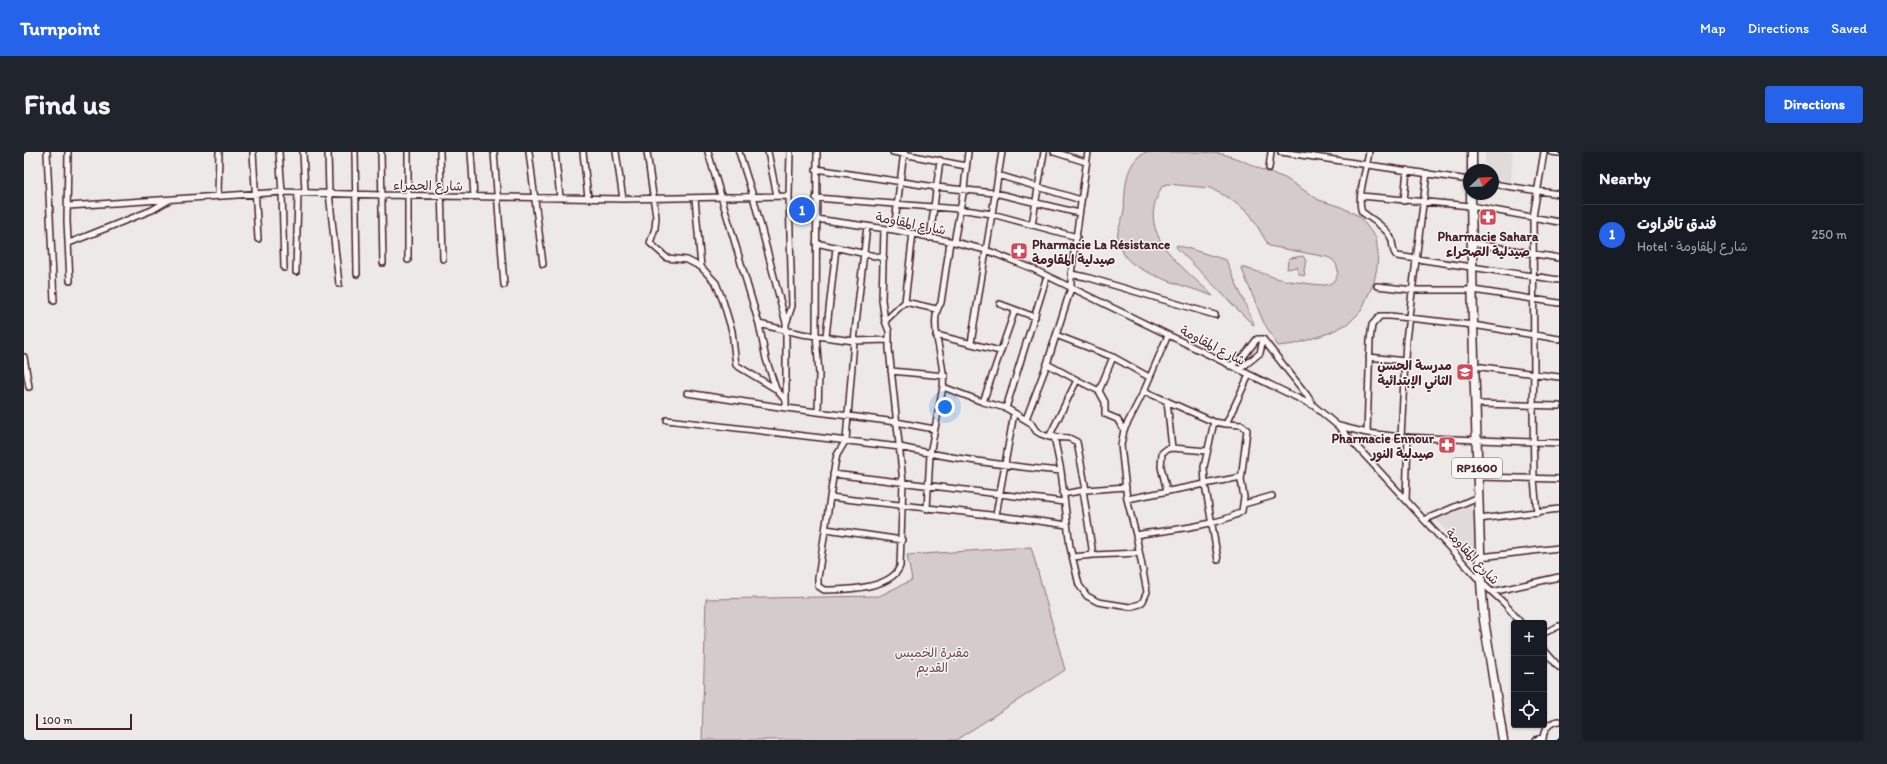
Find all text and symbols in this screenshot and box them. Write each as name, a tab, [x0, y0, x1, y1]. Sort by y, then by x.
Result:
text: Turnpoint	[20, 17, 100, 40]
text: Map	[1700, 20, 1726, 37]
text: Directions	[1748, 20, 1809, 37]
text: Saved	[1831, 20, 1867, 37]
button: Directions	[1765, 86, 1863, 123]
text: Find us	[24, 87, 111, 121]
north arrow	[1463, 164, 1499, 200]
text: Nearby	[1599, 168, 1651, 188]
street label: شارع الحمراء	[393, 177, 463, 196]
pin: 1	[789, 195, 815, 225]
pharmacy icon: Pharmacie Sahara صيدلية الصحراء	[1478, 207, 1498, 227]
street label: شارع المقاومة	[874, 209, 947, 240]
text: فندق تافراوت	[1637, 215, 1717, 233]
text: 1	[1609, 227, 1615, 242]
text: 250 m	[1811, 227, 1847, 242]
place label: Pharmacie Sahara صيدلية الصحراء	[1438, 229, 1539, 260]
place label: Pharmacie La Résistance صيدلية المقاومة	[1032, 237, 1170, 268]
text: Hotel · شارع المقاومة	[1637, 239, 1747, 254]
pharmacy icon: Pharmacie La Résistance صيدلية المقاومة	[1009, 241, 1029, 261]
street label: شارع المقاومة	[1177, 323, 1248, 370]
place label: مدرسة الحسن الثاني الإبتدائية	[1377, 358, 1452, 393]
school or university icon: مدرسة الحسن الثاني الإبتدائية	[1455, 362, 1475, 382]
your location	[935, 397, 955, 417]
place label: Pharmacie Ennour صيدلية النور	[1332, 431, 1435, 463]
pharmacy icon: Pharmacie Ennour صيدلية النور	[1437, 435, 1457, 455]
road number: RP1600	[1452, 458, 1502, 478]
street label: شارع المقاومة	[1441, 525, 1502, 589]
map controls	[1511, 620, 1547, 728]
button: +	[1511, 620, 1547, 656]
park label: مقبرة الخميس القديم	[895, 645, 969, 678]
button: −	[1511, 656, 1547, 692]
button: locate	[1511, 692, 1547, 728]
scale bar	[36, 712, 132, 731]
text: 100 m	[42, 714, 72, 727]

